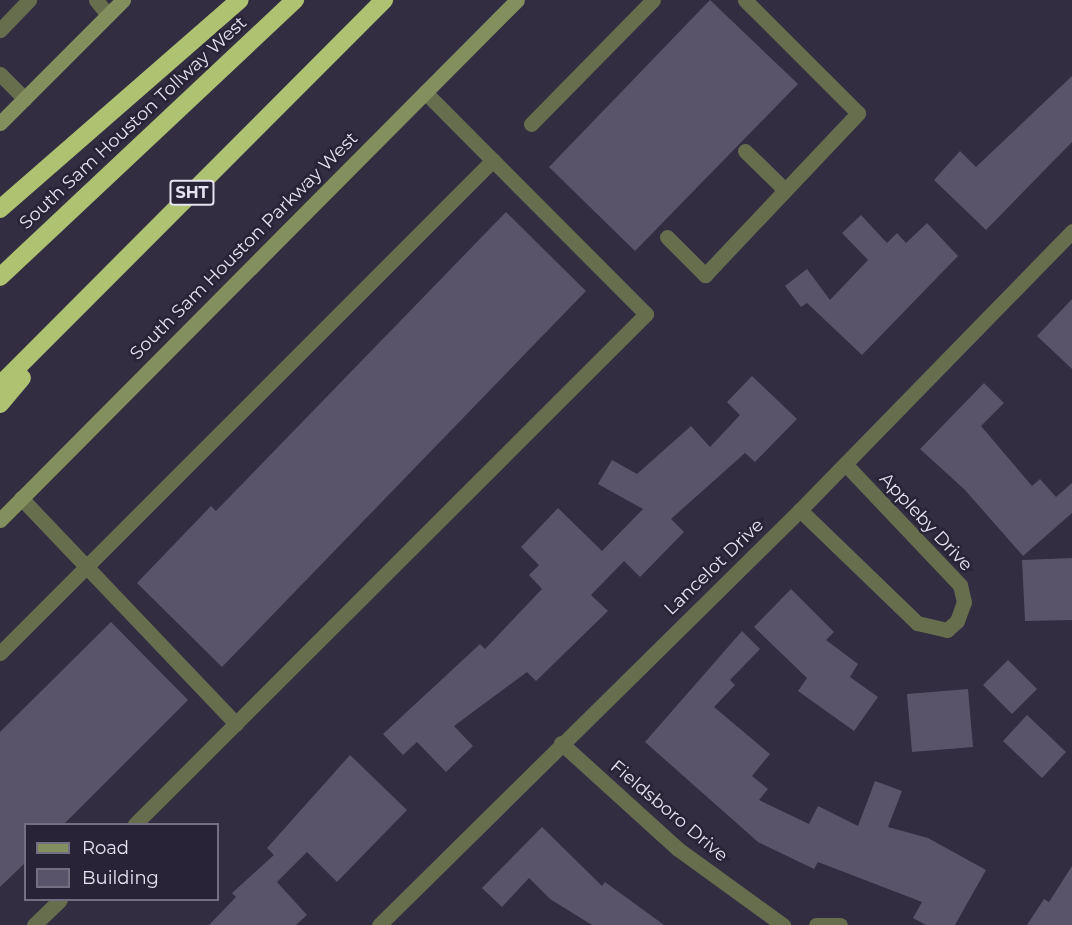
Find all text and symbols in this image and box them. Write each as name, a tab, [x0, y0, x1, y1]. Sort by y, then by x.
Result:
street label: South Sam Houston Tollway West	[15, 12, 251, 234]
street label: South Sam Houston Parkway West	[126, 128, 362, 364]
road number: SHT	[168, 180, 216, 206]
street label: Appleby Drive	[875, 468, 977, 576]
street label: Lancelot Drive	[660, 514, 768, 620]
street label: Fieldsboro Drive	[606, 756, 732, 866]
legend	[24, 823, 219, 901]
text: Road	[82, 837, 129, 859]
text: Building	[82, 867, 159, 889]

